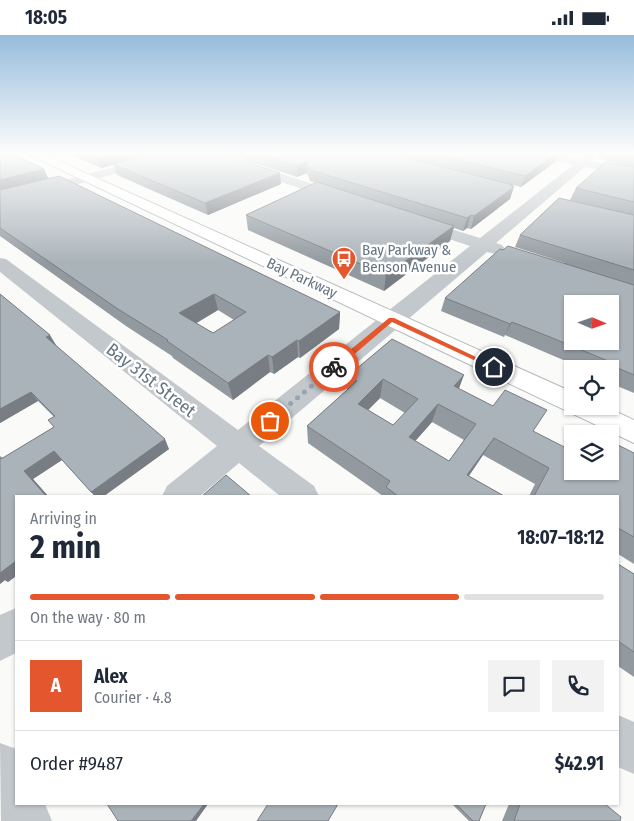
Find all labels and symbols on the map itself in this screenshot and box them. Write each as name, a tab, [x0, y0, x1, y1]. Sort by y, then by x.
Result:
place label: Bay Parkway & Benson Avenue	[362, 241, 456, 276]
bus stop icon: Bay Parkway & Benson Avenue	[331, 246, 357, 280]
street label: Bay Parkway	[264, 254, 340, 302]
north arrow	[564, 295, 619, 350]
street label: Bay 31st Street	[102, 338, 200, 422]
courier	[309, 342, 359, 392]
pin	[473, 346, 515, 388]
pin	[249, 400, 291, 442]

